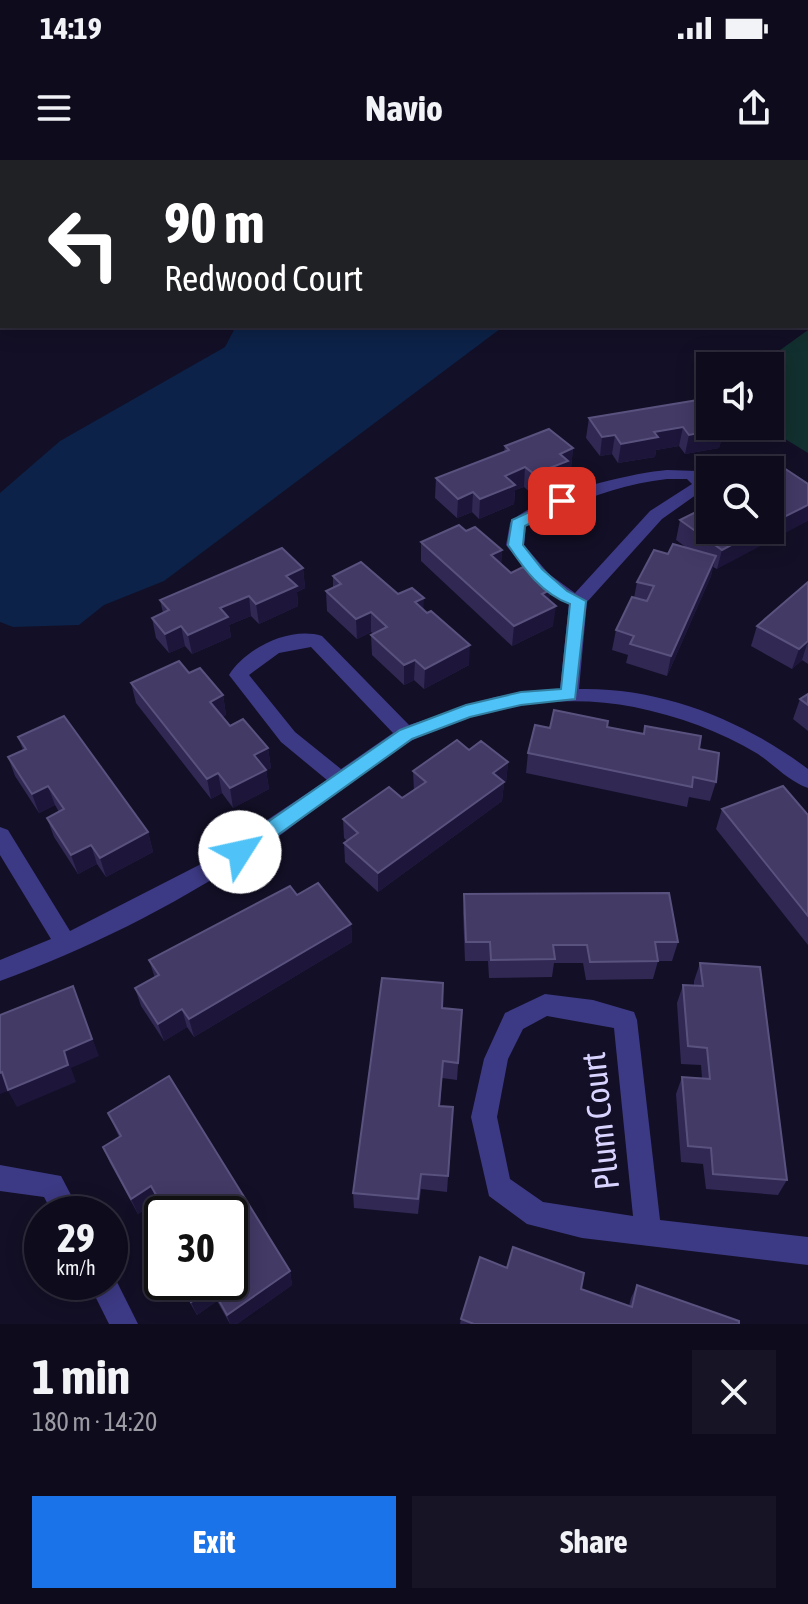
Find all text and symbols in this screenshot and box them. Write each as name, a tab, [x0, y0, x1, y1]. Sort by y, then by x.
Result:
text: 14:19	[40, 11, 102, 45]
icon: menu	[32, 86, 76, 130]
icon: share	[732, 86, 776, 130]
text: Navio	[365, 87, 443, 129]
text: 90 m	[164, 191, 265, 255]
icon: left	[32, 192, 136, 296]
text: Redwood Court	[164, 257, 363, 299]
map controls	[696, 352, 784, 544]
button: sound	[696, 352, 784, 440]
button: search	[696, 456, 784, 544]
pin	[528, 467, 596, 535]
icon: arrive	[540, 479, 584, 523]
position arrow	[198, 810, 282, 894]
street label: Plum Court	[573, 1050, 626, 1192]
speed limit sign: 30	[144, 1196, 248, 1300]
text: 29	[57, 1215, 95, 1260]
text: km/h	[56, 1256, 96, 1279]
text: 1 min	[32, 1349, 130, 1404]
button: close	[692, 1350, 776, 1434]
text: 180 m · 14:20	[32, 1407, 157, 1437]
button: Exit	[32, 1496, 396, 1588]
button: Share	[412, 1496, 776, 1588]

